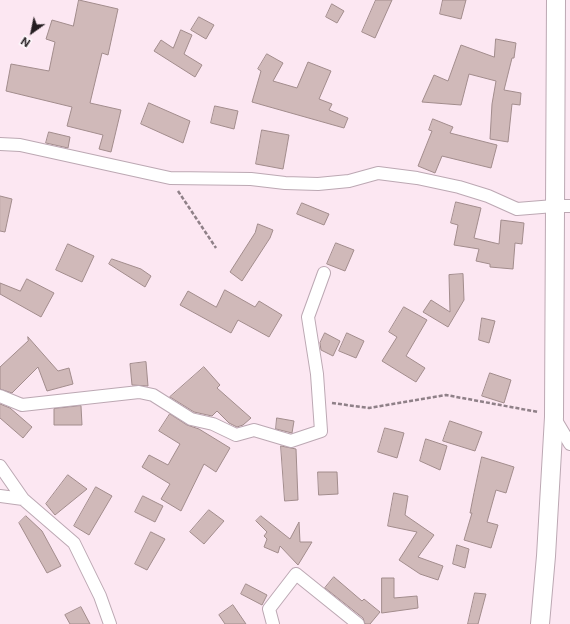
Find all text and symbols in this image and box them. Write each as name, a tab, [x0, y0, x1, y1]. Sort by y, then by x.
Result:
north arrow	[12, 12, 52, 52]
text: N	[18, 34, 33, 50]

